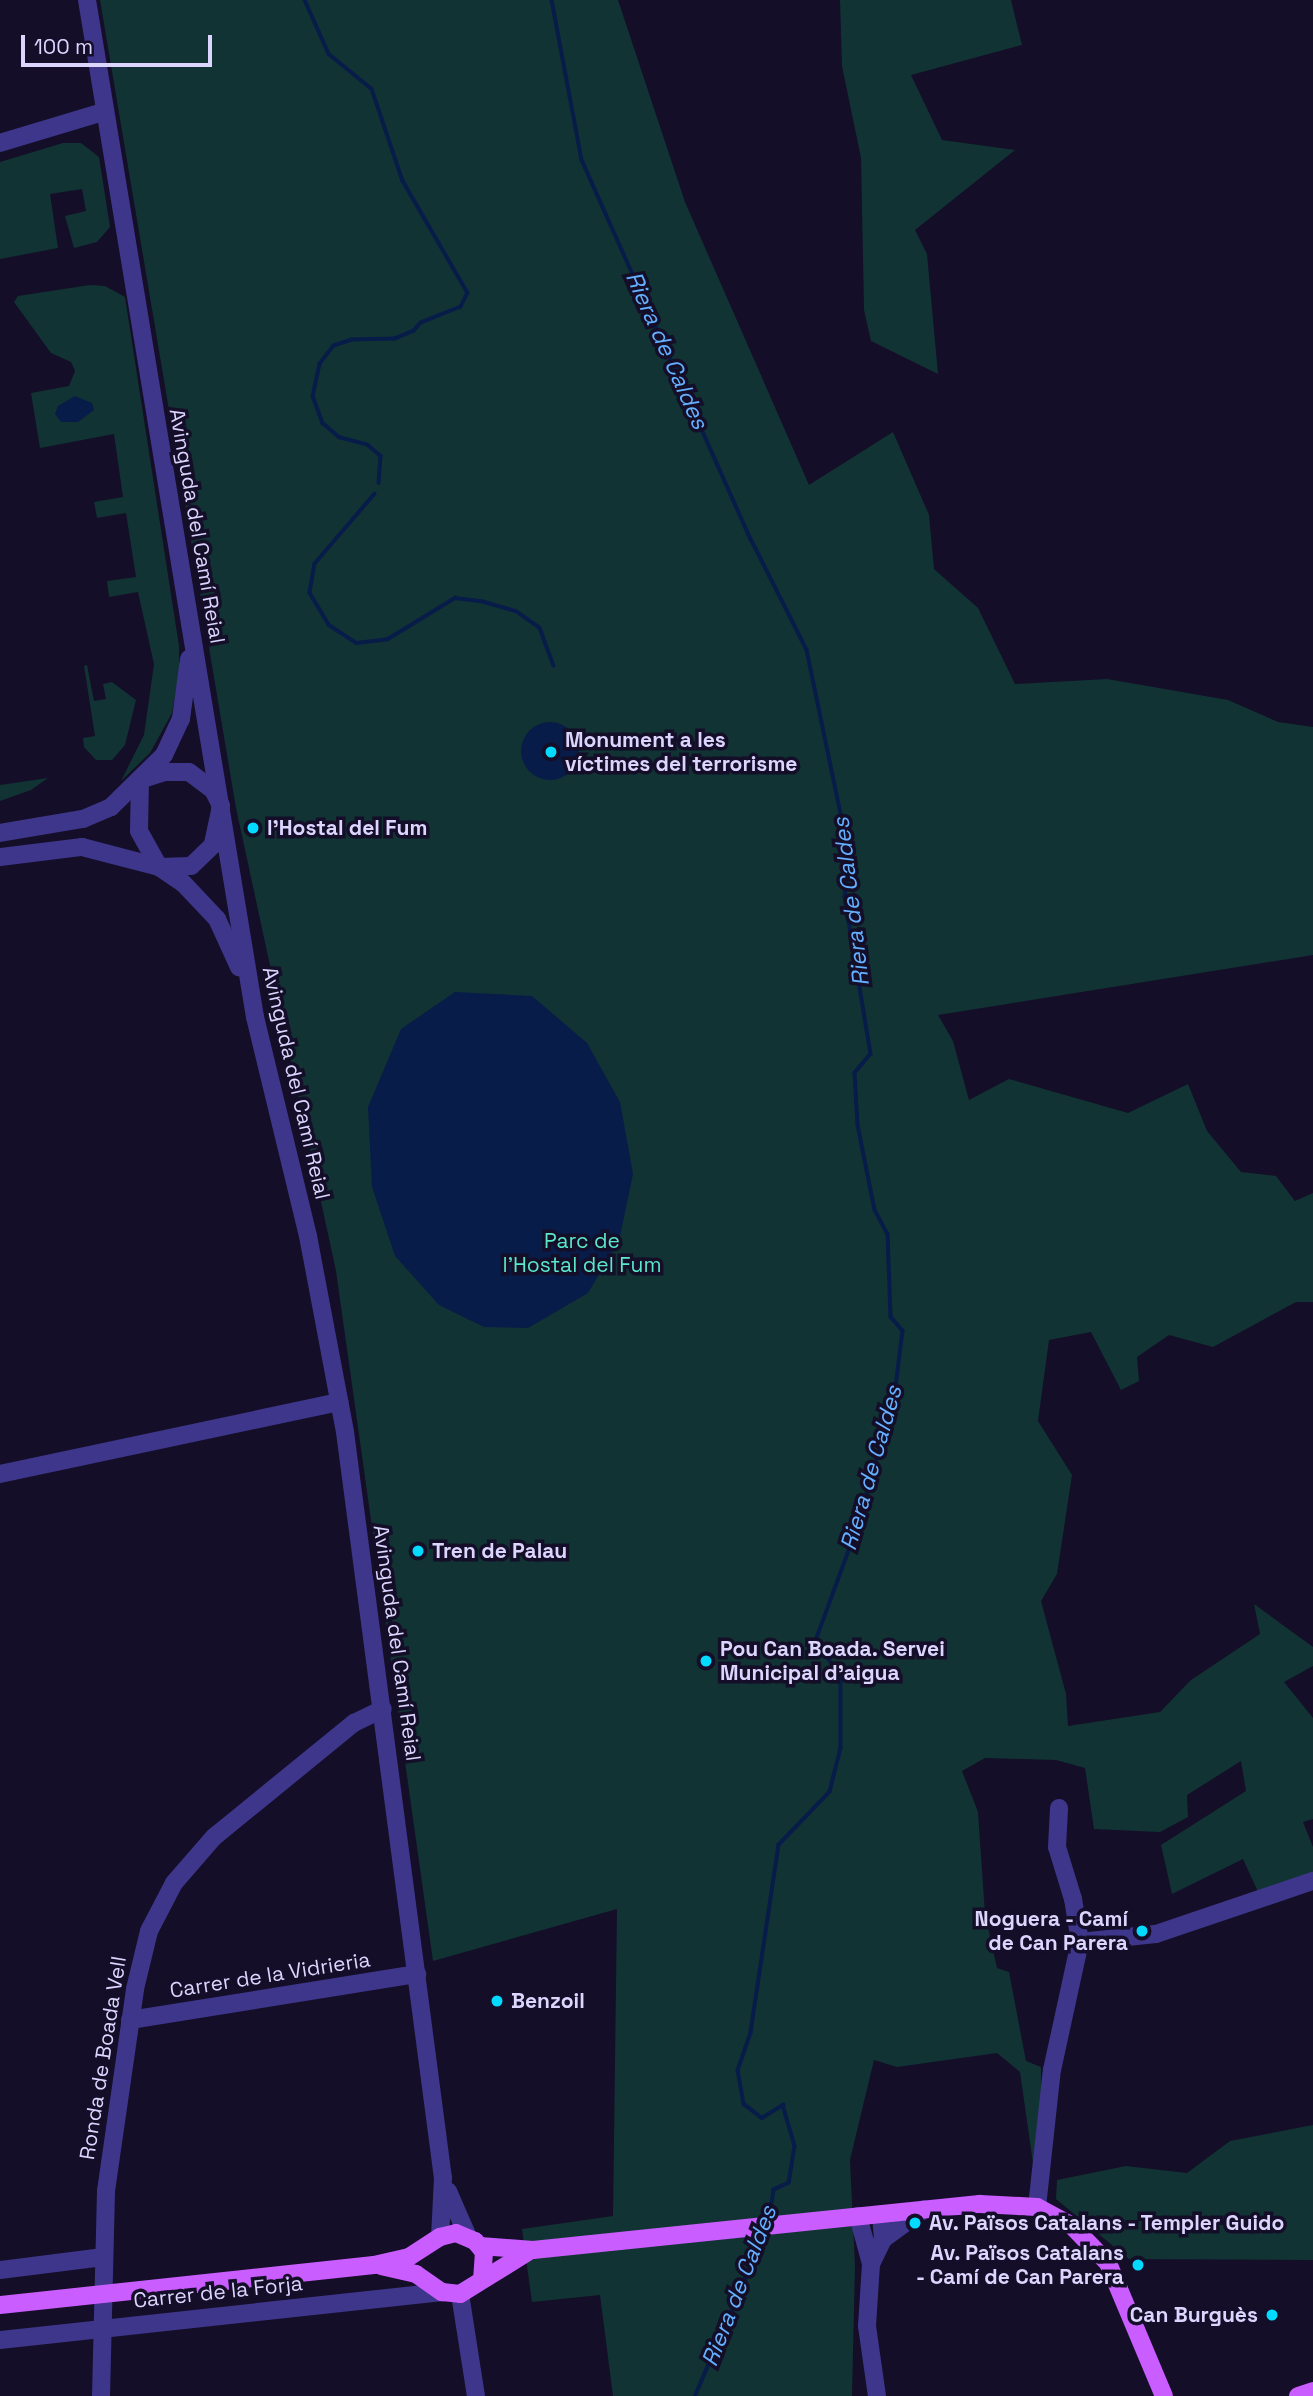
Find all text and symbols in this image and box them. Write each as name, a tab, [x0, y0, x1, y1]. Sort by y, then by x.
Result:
scale bar	[24, 21, 215, 65]
text: 100 m	[34, 33, 93, 60]
water label: Riera de Caldes	[620, 267, 714, 433]
street label: Avinguda del Camí Reial	[164, 407, 230, 645]
place label: Monument a les víctimes del terrorisme	[565, 727, 797, 777]
marker: Monument a les víctimes del terrorisme	[543, 744, 559, 760]
place label: l'Hostal del Fum	[267, 815, 427, 841]
water label: Riera de Caldes	[827, 816, 875, 988]
marker: l'Hostal del Fum	[245, 820, 261, 836]
street label: Avinguda del Camí Reial	[257, 964, 335, 1202]
park label: Parc de l'Hostal del Fum	[503, 1228, 661, 1278]
water label: Riera de Caldes	[834, 1383, 908, 1553]
street label: Avinguda del Camí Reial	[368, 1523, 426, 1763]
place label: Tren de Palau	[432, 1538, 567, 1564]
marker: Tren de Palau	[410, 1543, 426, 1559]
place label: Pou Can Boada. Servei Municipal d'aigua	[720, 1636, 945, 1686]
marker: Pou Can Boada. Servei Municipal d'aigua	[698, 1653, 714, 1669]
place label: Noguera - Camí de Can Parera	[974, 1906, 1128, 1956]
marker: Noguera - Camí de Can Parera	[1134, 1923, 1150, 1939]
street label: Carrer de la Vidrieria	[168, 1947, 372, 2003]
street label: Ronda de Boada Vell	[74, 1954, 132, 2162]
place label: Benzoil	[511, 1988, 585, 2014]
marker: Benzoil	[489, 1993, 505, 2009]
water label: Riera de Caldes	[696, 2202, 782, 2370]
place label: Av. Països Catalans - Templer Guido	[929, 2210, 1287, 2236]
marker: Av. Països Catalans - Templer Guido	[907, 2215, 923, 2231]
place label: Av. Països Catalans - Camí de Can Parera	[915, 2240, 1124, 2290]
marker: Av. Països Catalans - Camí de Can Parera	[1130, 2257, 1146, 2273]
street label: Carrer de la Forja	[132, 2271, 304, 2313]
place label: Can Burguès	[1130, 2302, 1258, 2328]
marker: Can Burguès	[1264, 2307, 1280, 2323]

